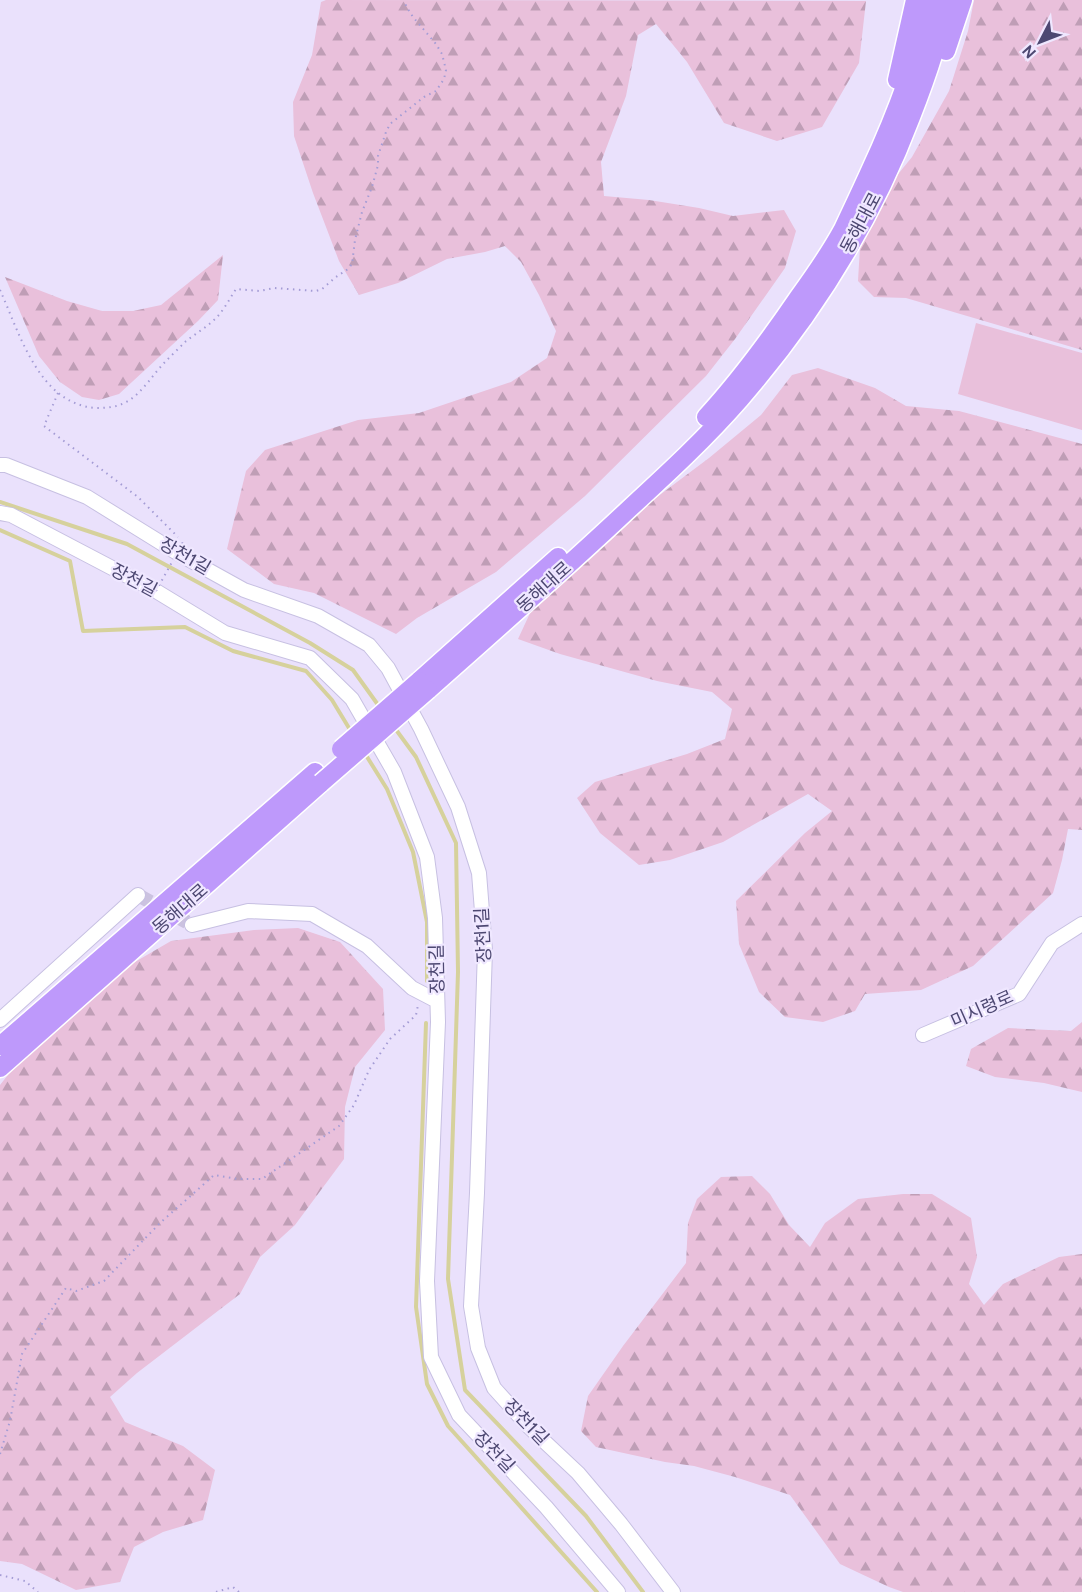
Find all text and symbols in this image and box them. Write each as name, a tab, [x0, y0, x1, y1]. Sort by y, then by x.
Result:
north arrow	[1010, 12, 1070, 72]
text: N	[1018, 41, 1040, 62]
street label: 동해대로	[836, 189, 886, 257]
street label: 장천1길	[155, 533, 215, 579]
street label: 동해대로	[512, 557, 576, 617]
street label: 장천길	[107, 559, 161, 601]
street label: 동해대로	[148, 879, 212, 939]
street label: 장천1길	[471, 907, 495, 963]
street label: 장천길	[426, 944, 448, 994]
street label: 미시령로	[947, 985, 1017, 1033]
street label: 장천1길	[499, 1394, 553, 1450]
street label: 장천길	[469, 1426, 519, 1478]

